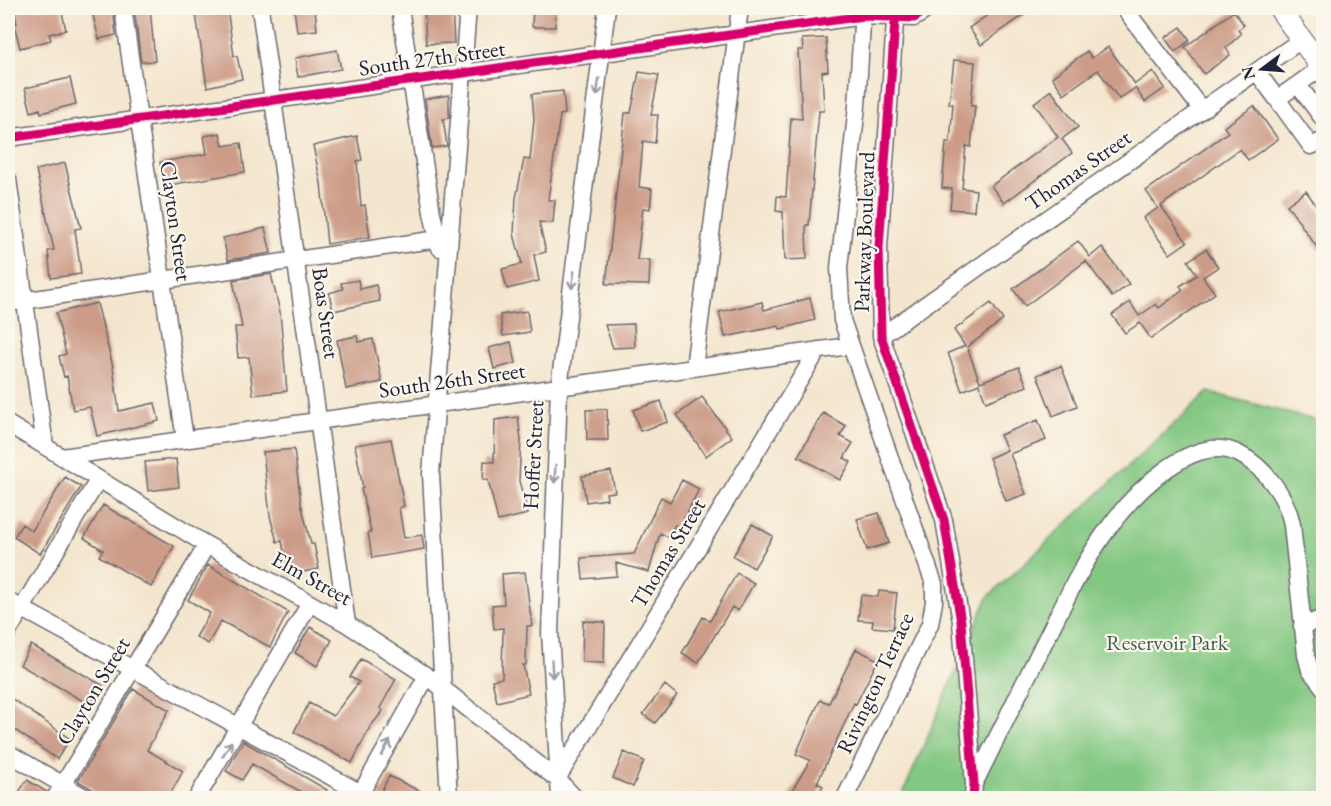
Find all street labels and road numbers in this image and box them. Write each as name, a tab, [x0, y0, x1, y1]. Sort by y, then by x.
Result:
street label: South 27th Street	[357, 33, 507, 83]
street label: Thomas Street	[1019, 123, 1137, 217]
street label: Parkway Boulevard	[847, 150, 881, 313]
street label: Clayton Street	[153, 159, 199, 283]
street label: Boas Street	[305, 265, 347, 361]
street label: South 26th Street	[377, 355, 527, 405]
street label: Hoffer Street	[516, 399, 550, 510]
street label: Thomas Street	[624, 493, 712, 613]
street label: Elm Street	[267, 544, 357, 612]
street label: Rivington Terrace	[830, 607, 921, 758]
street label: Clayton Street	[49, 631, 137, 750]

